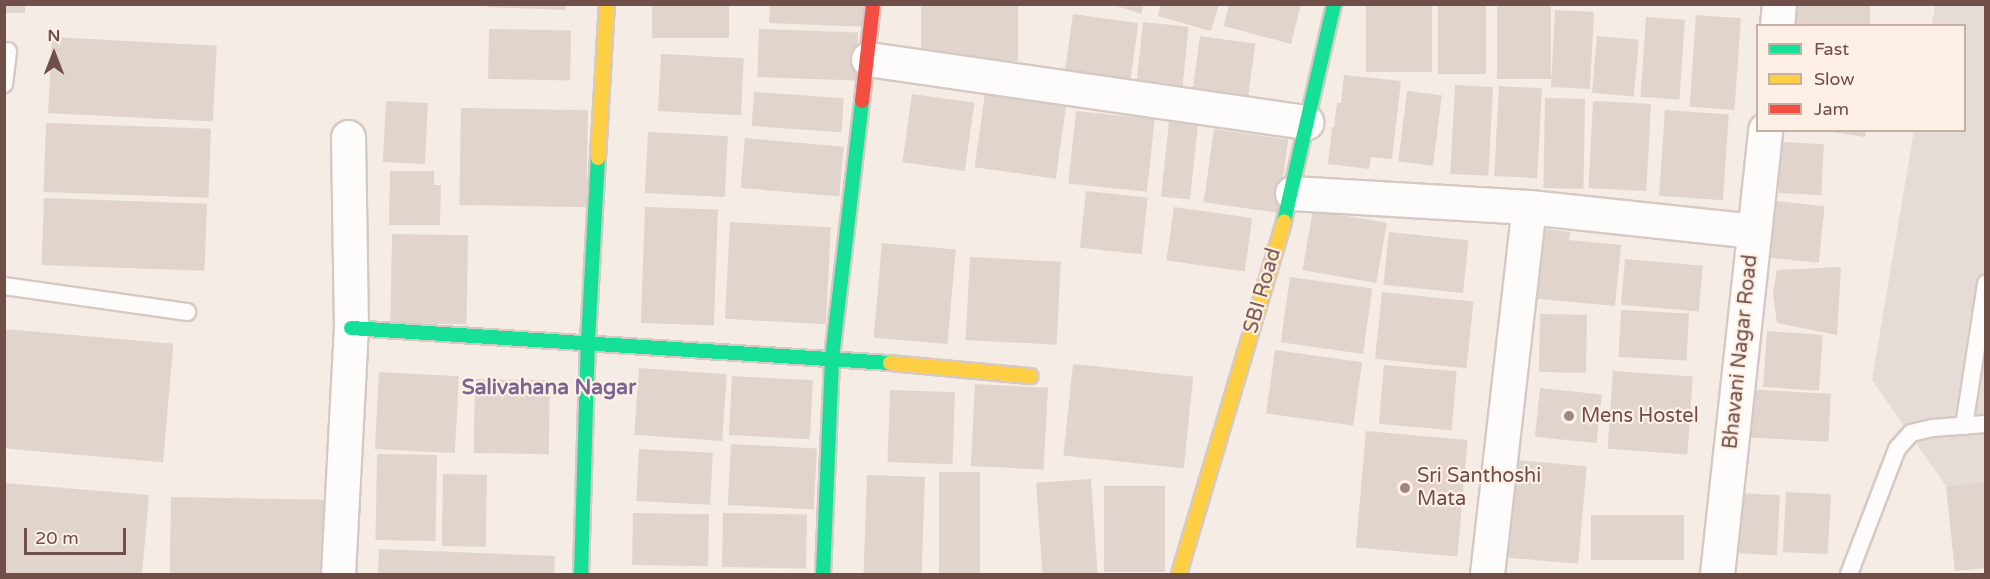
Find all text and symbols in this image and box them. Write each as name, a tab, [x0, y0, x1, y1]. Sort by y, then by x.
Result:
north arrow	[24, 24, 84, 84]
legend	[1756, 24, 1966, 132]
text: N	[48, 26, 60, 46]
text: Fast	[1814, 38, 1849, 60]
text: Slow	[1814, 68, 1855, 90]
text: Jam	[1814, 98, 1849, 120]
street label: SBI Road	[1239, 246, 1287, 336]
street label: Bhavani Nagar Road	[1719, 254, 1763, 450]
district label: Salivahana Nagar	[462, 375, 636, 401]
place label: Mens Hostel	[1581, 404, 1699, 428]
marker: Mens Hostel	[1562, 409, 1576, 423]
place label: Sri Santhoshi Mata	[1417, 464, 1541, 511]
marker: Sri Santhoshi Mata	[1398, 481, 1412, 495]
scale bar	[27, 516, 129, 554]
text: 20 m	[35, 527, 79, 549]

